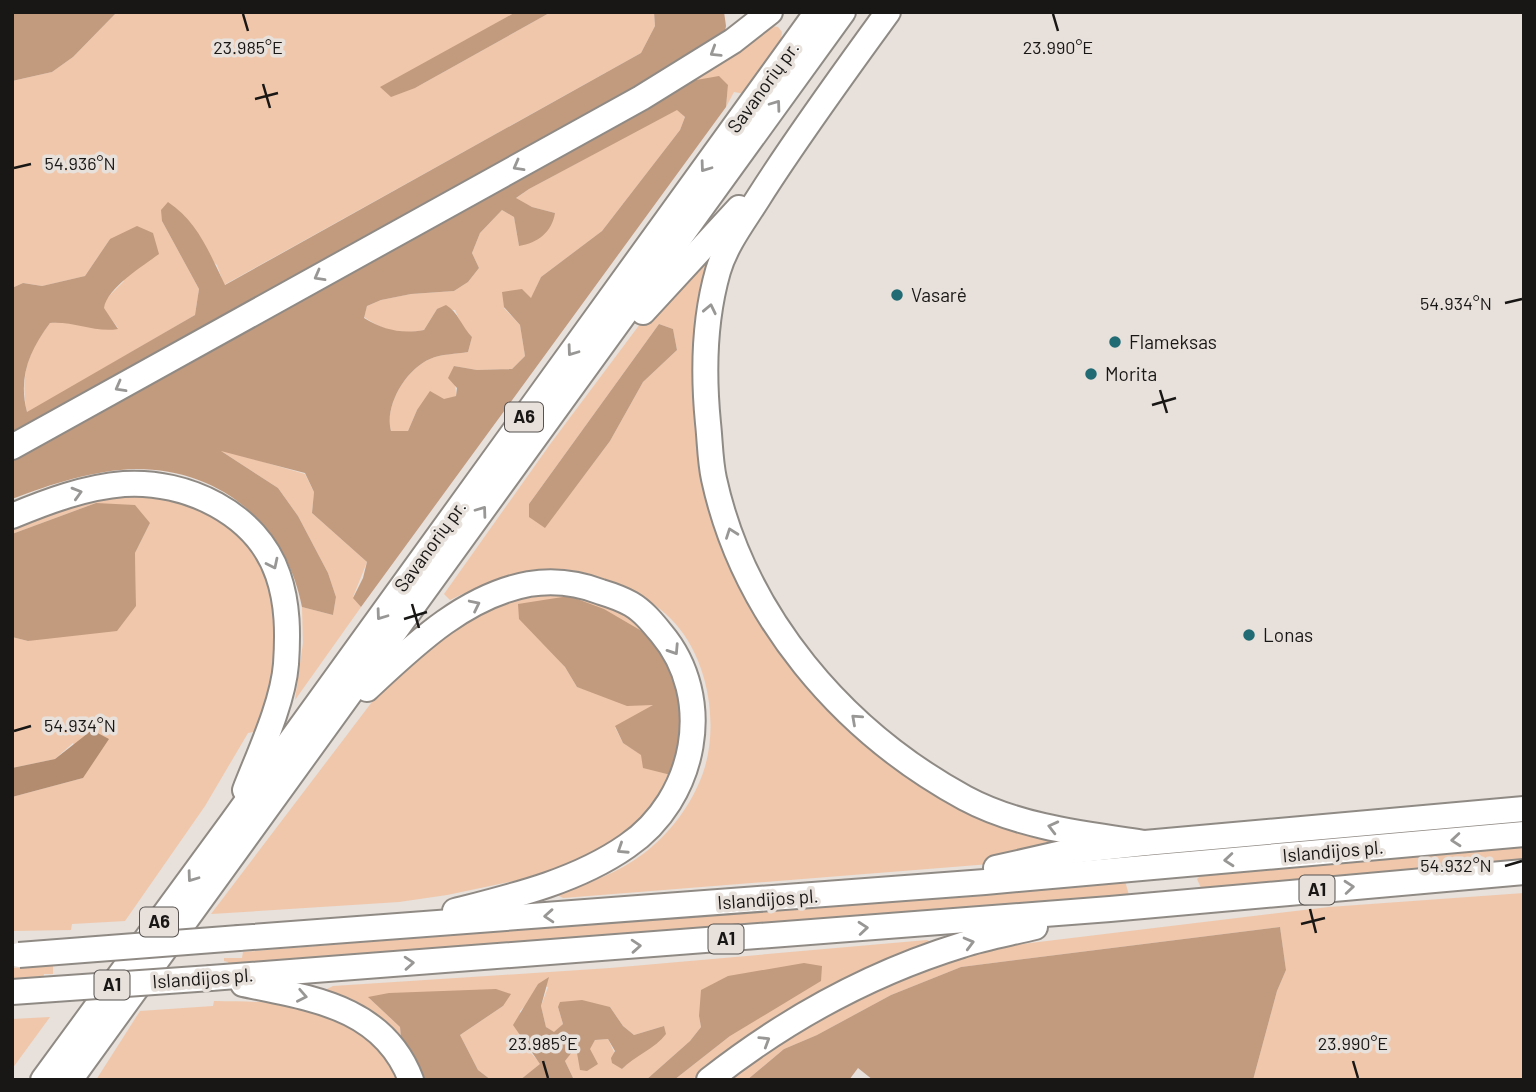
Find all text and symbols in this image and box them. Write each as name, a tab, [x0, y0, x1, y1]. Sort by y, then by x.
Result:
text: 23.985°E	[213, 36, 283, 58]
street label: Savanorių pr.	[722, 36, 803, 137]
text: 23.990°E	[1023, 36, 1093, 58]
one-way arrow	[710, 44, 723, 57]
one-way arrow	[768, 100, 780, 113]
text: 54.936°N	[44, 152, 116, 174]
one-way arrow	[513, 158, 526, 171]
one-way arrow	[701, 159, 713, 172]
one-way arrow	[314, 268, 327, 281]
place label: Vasarė	[911, 283, 967, 306]
marker: Vasarė	[889, 287, 905, 303]
text: 54.934°N	[1420, 292, 1492, 314]
one-way arrow	[701, 303, 716, 315]
place label: Flameksas	[1129, 330, 1217, 353]
marker: Flameksas	[1107, 334, 1123, 350]
one-way arrow	[567, 343, 580, 356]
place label: Morita	[1105, 362, 1157, 385]
marker: Morita	[1083, 366, 1099, 382]
one-way arrow	[115, 379, 128, 392]
road number: A6	[505, 402, 543, 432]
one-way arrow	[70, 487, 82, 502]
street label: Savanorių pr.	[389, 495, 470, 596]
one-way arrow	[474, 506, 487, 518]
one-way arrow	[725, 527, 739, 539]
one-way arrow	[264, 557, 278, 569]
one-way arrow	[468, 600, 480, 614]
one-way arrow	[377, 607, 389, 620]
place label: Lonas	[1263, 623, 1313, 646]
marker: Lonas	[1241, 627, 1257, 643]
one-way arrow	[665, 642, 678, 655]
text: 54.934°N	[44, 714, 116, 736]
one-way arrow	[852, 715, 865, 728]
one-way arrow	[1047, 821, 1059, 835]
one-way arrow	[1450, 832, 1461, 847]
street label: Islandijos pl.	[1281, 835, 1385, 866]
one-way arrow	[617, 840, 630, 853]
one-way arrow	[1223, 853, 1235, 868]
text: 54.932°N	[1420, 854, 1492, 876]
one-way arrow	[188, 869, 200, 882]
road number: A1	[1300, 876, 1334, 904]
one-way arrow	[1343, 880, 1355, 895]
street label: Islandijos pl.	[717, 883, 819, 914]
road number: A6	[140, 908, 178, 937]
one-way arrow	[543, 908, 554, 923]
one-way arrow	[858, 921, 869, 936]
road number: A1	[708, 924, 744, 954]
one-way arrow	[963, 937, 975, 951]
one-way arrow	[631, 939, 642, 954]
one-way arrow	[404, 956, 415, 971]
street label: Islandijos pl.	[152, 962, 254, 993]
road number: A1	[94, 970, 130, 1000]
one-way arrow	[296, 988, 308, 1003]
text: 23.985°E	[508, 1032, 578, 1054]
text: 23.990°E	[1318, 1032, 1388, 1054]
one-way arrow	[757, 1037, 770, 1050]

